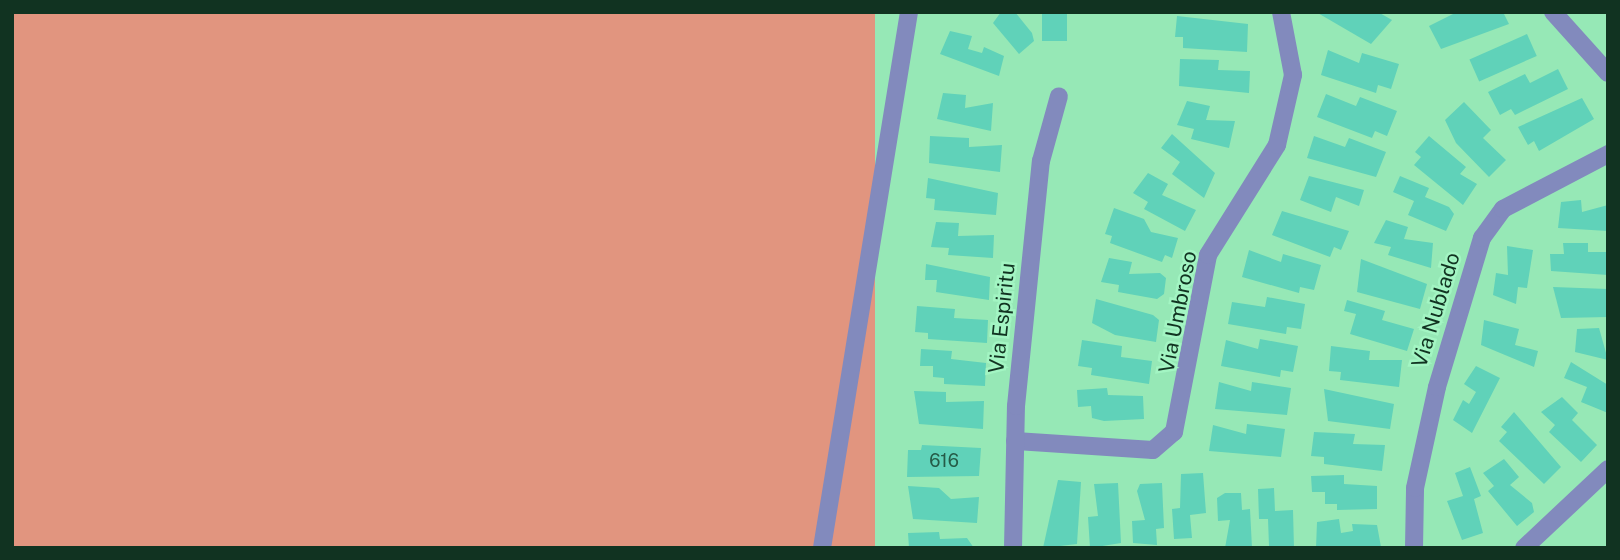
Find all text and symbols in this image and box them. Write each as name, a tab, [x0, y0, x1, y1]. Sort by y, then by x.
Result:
street label: Via Umbroso	[1154, 249, 1202, 375]
street label: Via Nublado	[1407, 249, 1465, 371]
street label: Via Espiritu	[984, 261, 1020, 375]
house number: 616	[929, 450, 959, 472]

